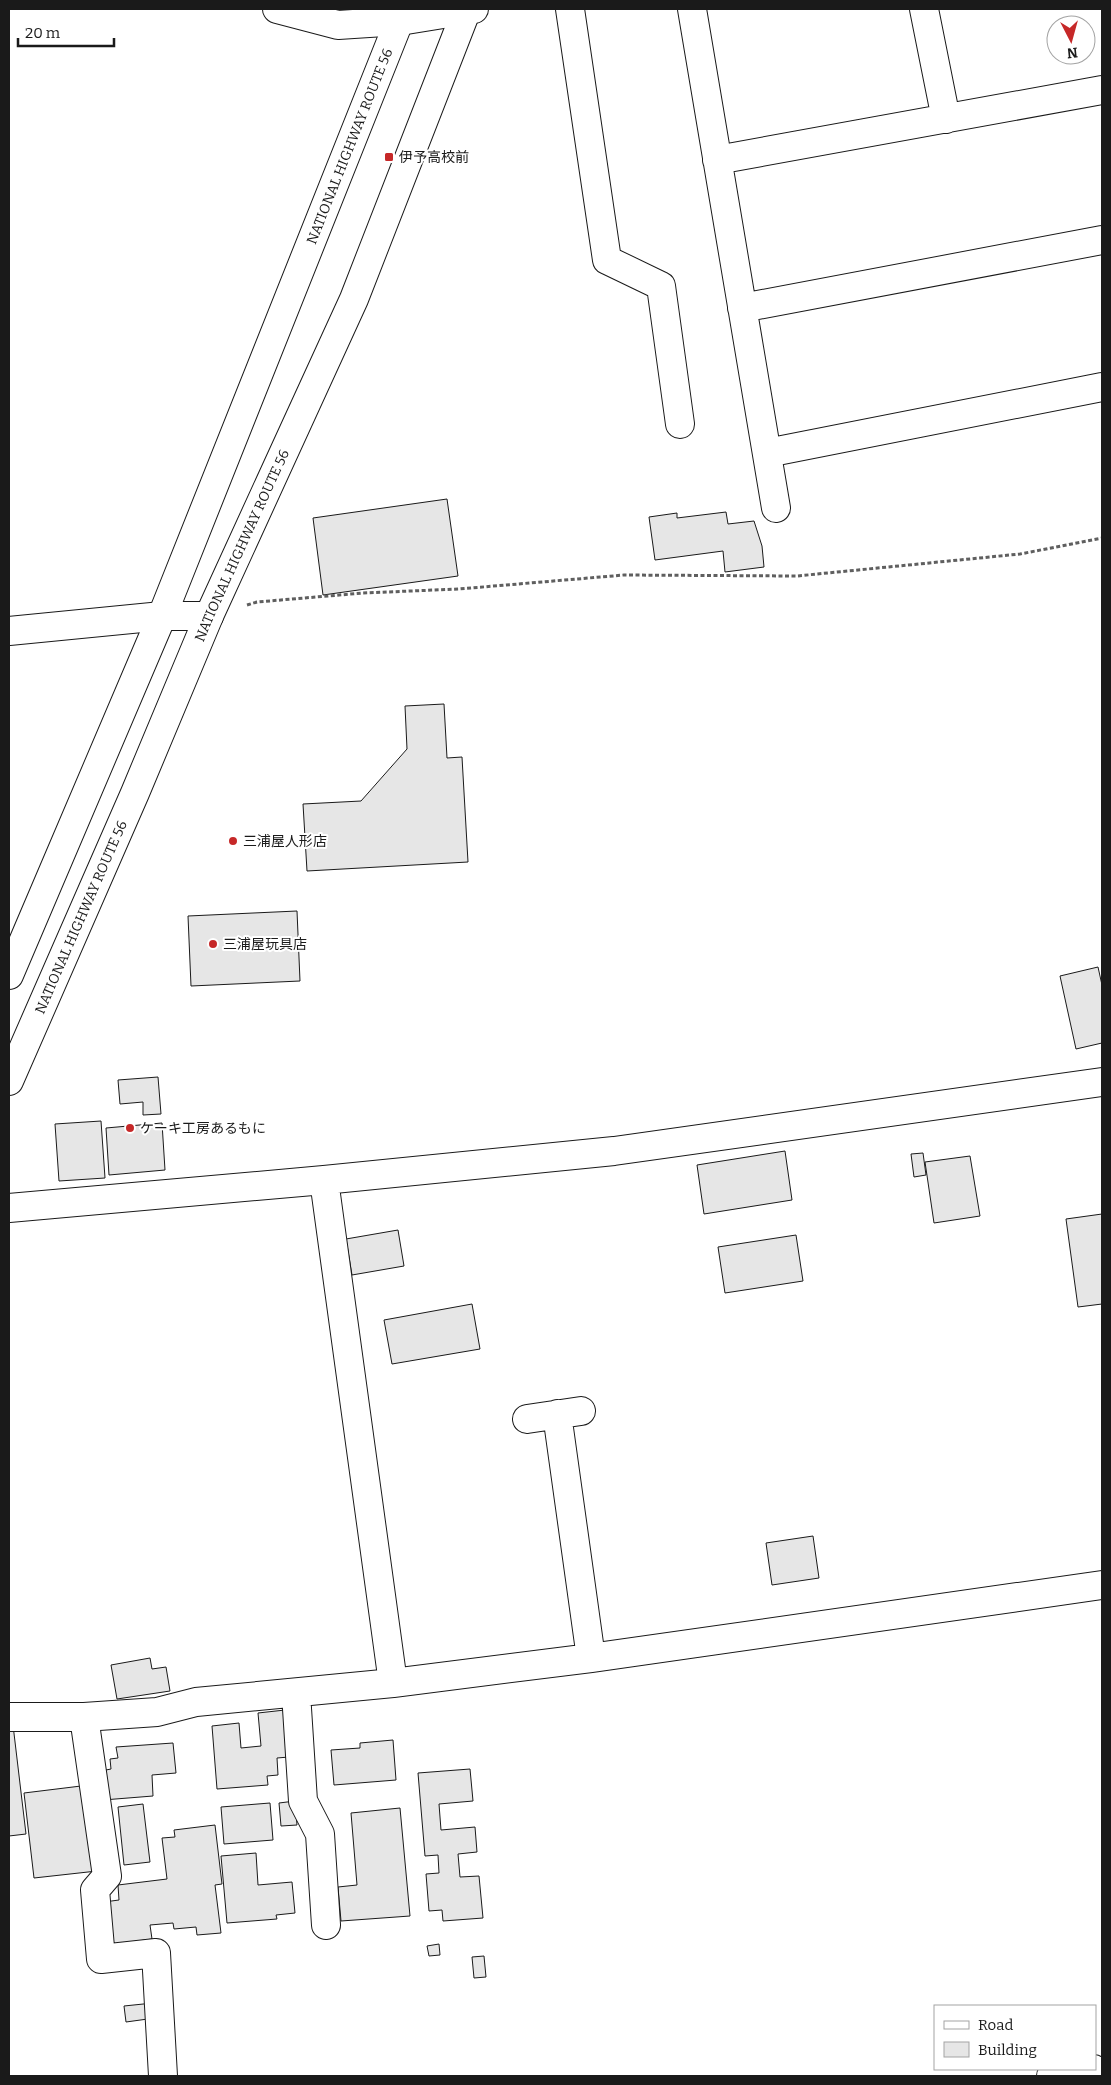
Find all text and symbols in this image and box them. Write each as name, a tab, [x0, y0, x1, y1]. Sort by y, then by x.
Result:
scale bar	[18, 15, 114, 47]
north arrow	[1046, 15, 1096, 65]
text: 20 m	[25, 24, 61, 42]
text: N	[1066, 43, 1079, 61]
street label: NATIONAL HIGHWAY ROUTE 56	[303, 46, 396, 247]
place label: 伊予高校前	[399, 149, 469, 166]
marker: 伊予高校前	[383, 151, 395, 163]
street label: NATIONAL HIGHWAY ROUTE 56	[191, 447, 293, 644]
street label: NATIONAL HIGHWAY ROUTE 56	[31, 818, 130, 1016]
place label: 三浦屋人形店	[243, 833, 327, 850]
marker: 三浦屋人形店	[227, 835, 239, 847]
place label: 三浦屋玩具店	[223, 936, 307, 953]
marker: 三浦屋玩具店	[207, 938, 219, 950]
place label: ケーキ工房あるもに	[140, 1120, 266, 1137]
marker: ケーキ工房あるもに	[124, 1122, 136, 1134]
legend	[934, 2005, 1096, 2070]
text: Road	[978, 2016, 1013, 2034]
text: Building	[978, 2041, 1037, 2059]

